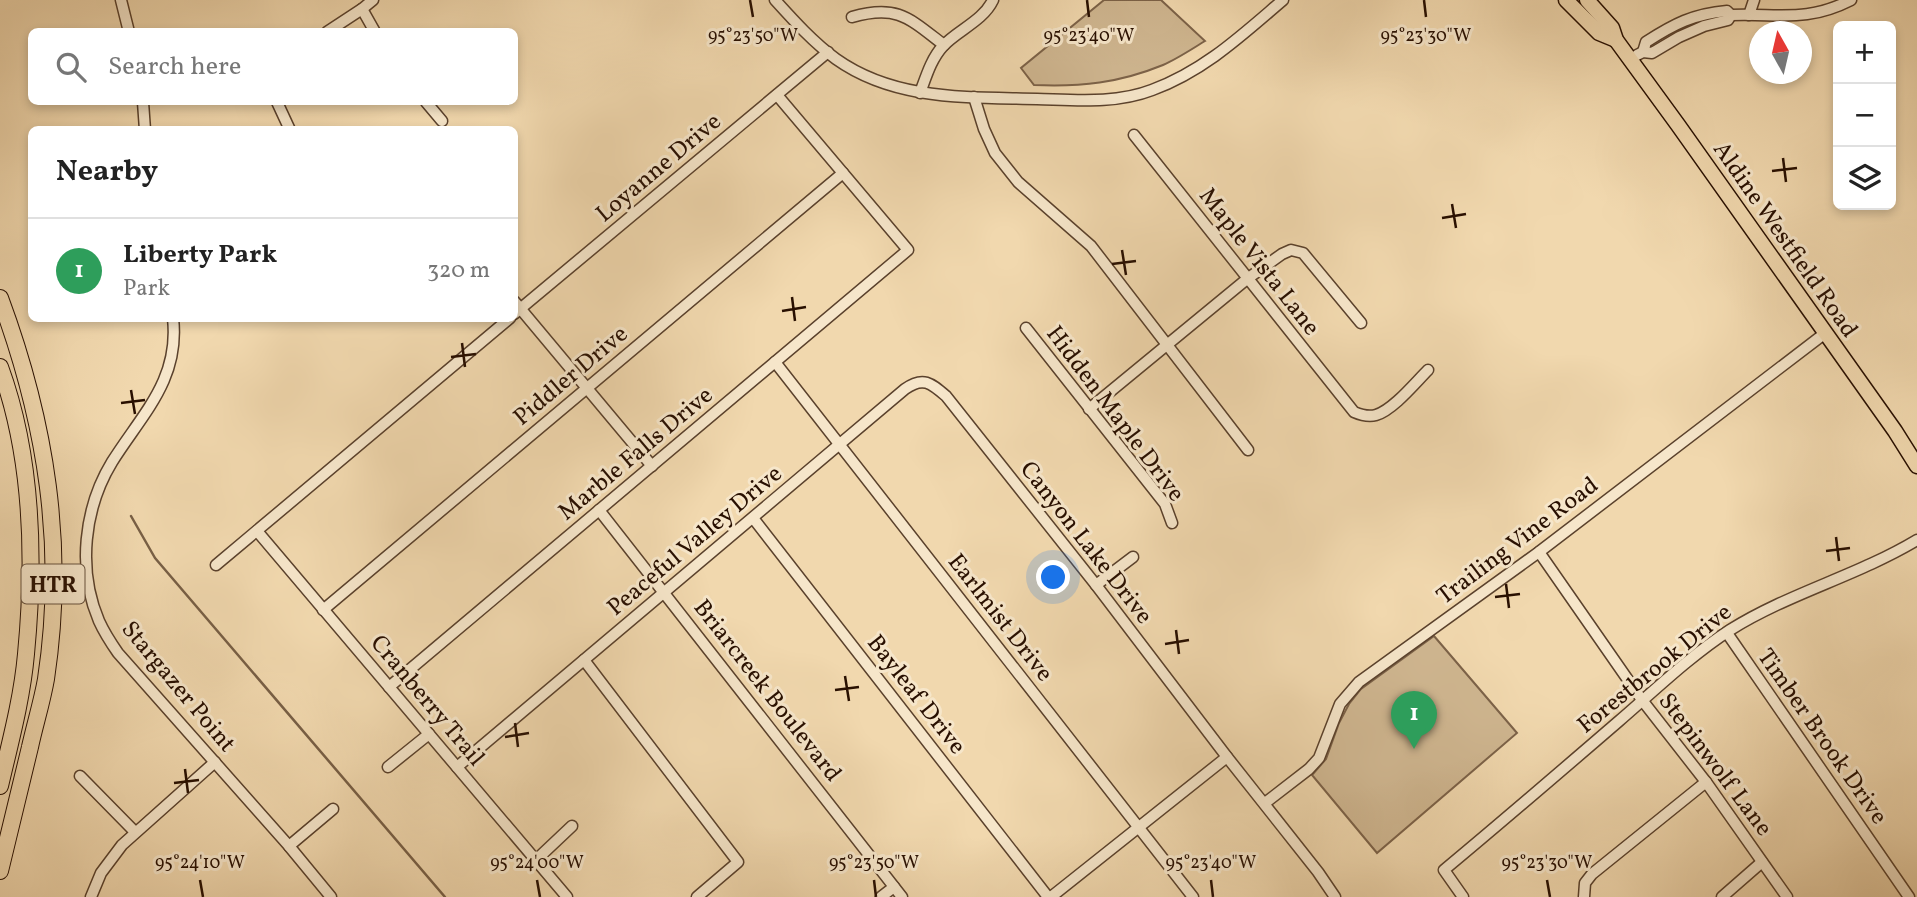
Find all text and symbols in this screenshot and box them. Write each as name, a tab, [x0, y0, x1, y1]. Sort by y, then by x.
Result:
north arrow	[1749, 21, 1812, 84]
map controls	[1833, 21, 1896, 210]
button: +	[1833, 21, 1896, 84]
text: 95°23'50"W	[708, 24, 798, 49]
text: 95°23'40"W	[1044, 24, 1134, 49]
text: 95°23'30"W	[1381, 24, 1471, 49]
search box	[28, 28, 518, 105]
icon: search	[52, 48, 90, 86]
text: Search here	[108, 49, 241, 85]
button: −	[1833, 84, 1896, 147]
street label: Loyanne Drive	[589, 106, 729, 231]
street label: Aldine Westfield Road	[1704, 135, 1865, 345]
button: layers	[1833, 147, 1896, 210]
text: Nearby	[56, 151, 158, 193]
street label: Maple Vista Lane	[1190, 181, 1327, 343]
text: Liberty Park	[123, 237, 277, 273]
text: 1	[74, 255, 84, 287]
text: 320 m	[427, 255, 490, 287]
text: Park	[123, 273, 170, 305]
street label: Piddler Drive	[507, 318, 636, 435]
street label: Hidden Maple Drive	[1037, 319, 1192, 509]
street label: Marble Falls Drive	[551, 380, 721, 530]
street label: Canyon Lake Drive	[1011, 455, 1160, 632]
street label: Peaceful Valley Drive	[600, 458, 790, 625]
street label: Trailing Vine Road	[1430, 469, 1606, 614]
street label: Earlmist Drive	[939, 547, 1060, 689]
your location	[1036, 560, 1070, 594]
road number: HTR	[22, 564, 84, 604]
street label: Briarcreek Boulevard	[684, 593, 849, 790]
street label: Forestbrook Drive	[1571, 597, 1740, 743]
street label: Stargazer Point	[112, 614, 243, 760]
street label: Cranberry Trail	[361, 628, 492, 774]
street label: Bayleaf Drive	[858, 628, 973, 762]
street label: Timber Brook Drive	[1748, 642, 1895, 832]
street label: Stepinwolf Lane	[1649, 686, 1780, 844]
pin: 1	[1391, 691, 1437, 749]
text: 95°24'10"W	[155, 851, 245, 876]
text: 95°24'00"W	[490, 851, 584, 876]
text: 95°23'50"W	[829, 851, 919, 876]
text: 95°23'40"W	[1166, 851, 1256, 876]
text: 95°23'30"W	[1502, 851, 1592, 876]

